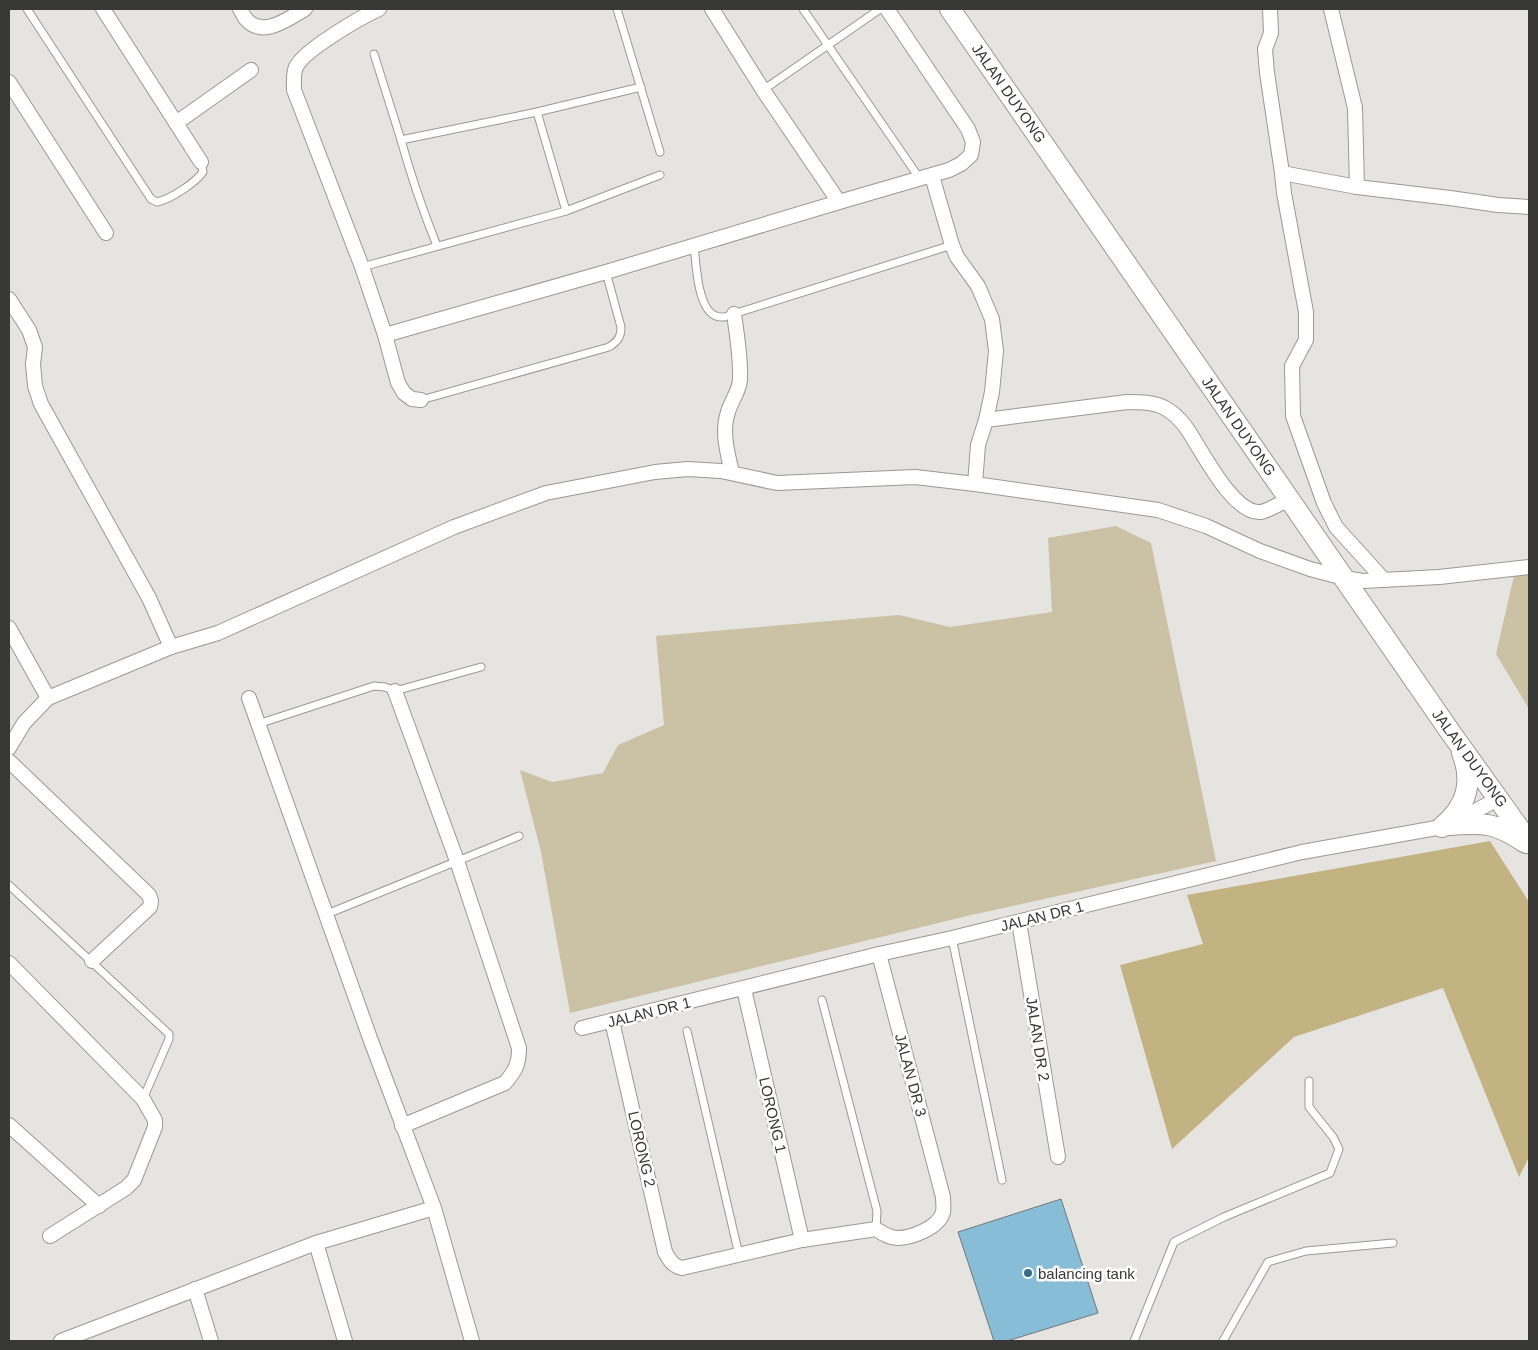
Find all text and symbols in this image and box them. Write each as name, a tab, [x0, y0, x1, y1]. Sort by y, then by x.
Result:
street label: JALAN DUYONG	[969, 40, 1049, 146]
street label: JALAN DUYONG	[1199, 373, 1279, 479]
street label: JALAN DUYONG	[1429, 706, 1511, 810]
street label: JALAN DR 1	[999, 897, 1085, 935]
street label: JALAN DR 1	[606, 993, 692, 1031]
street label: JALAN DR 2	[1023, 996, 1053, 1082]
street label: JALAN DR 3	[892, 1032, 930, 1118]
street label: LORONG 1	[756, 1075, 790, 1155]
street label: LORONG 2	[625, 1109, 659, 1189]
place label: balancing tank	[1038, 1265, 1135, 1282]
marker: balancing tank	[1022, 1267, 1034, 1279]

